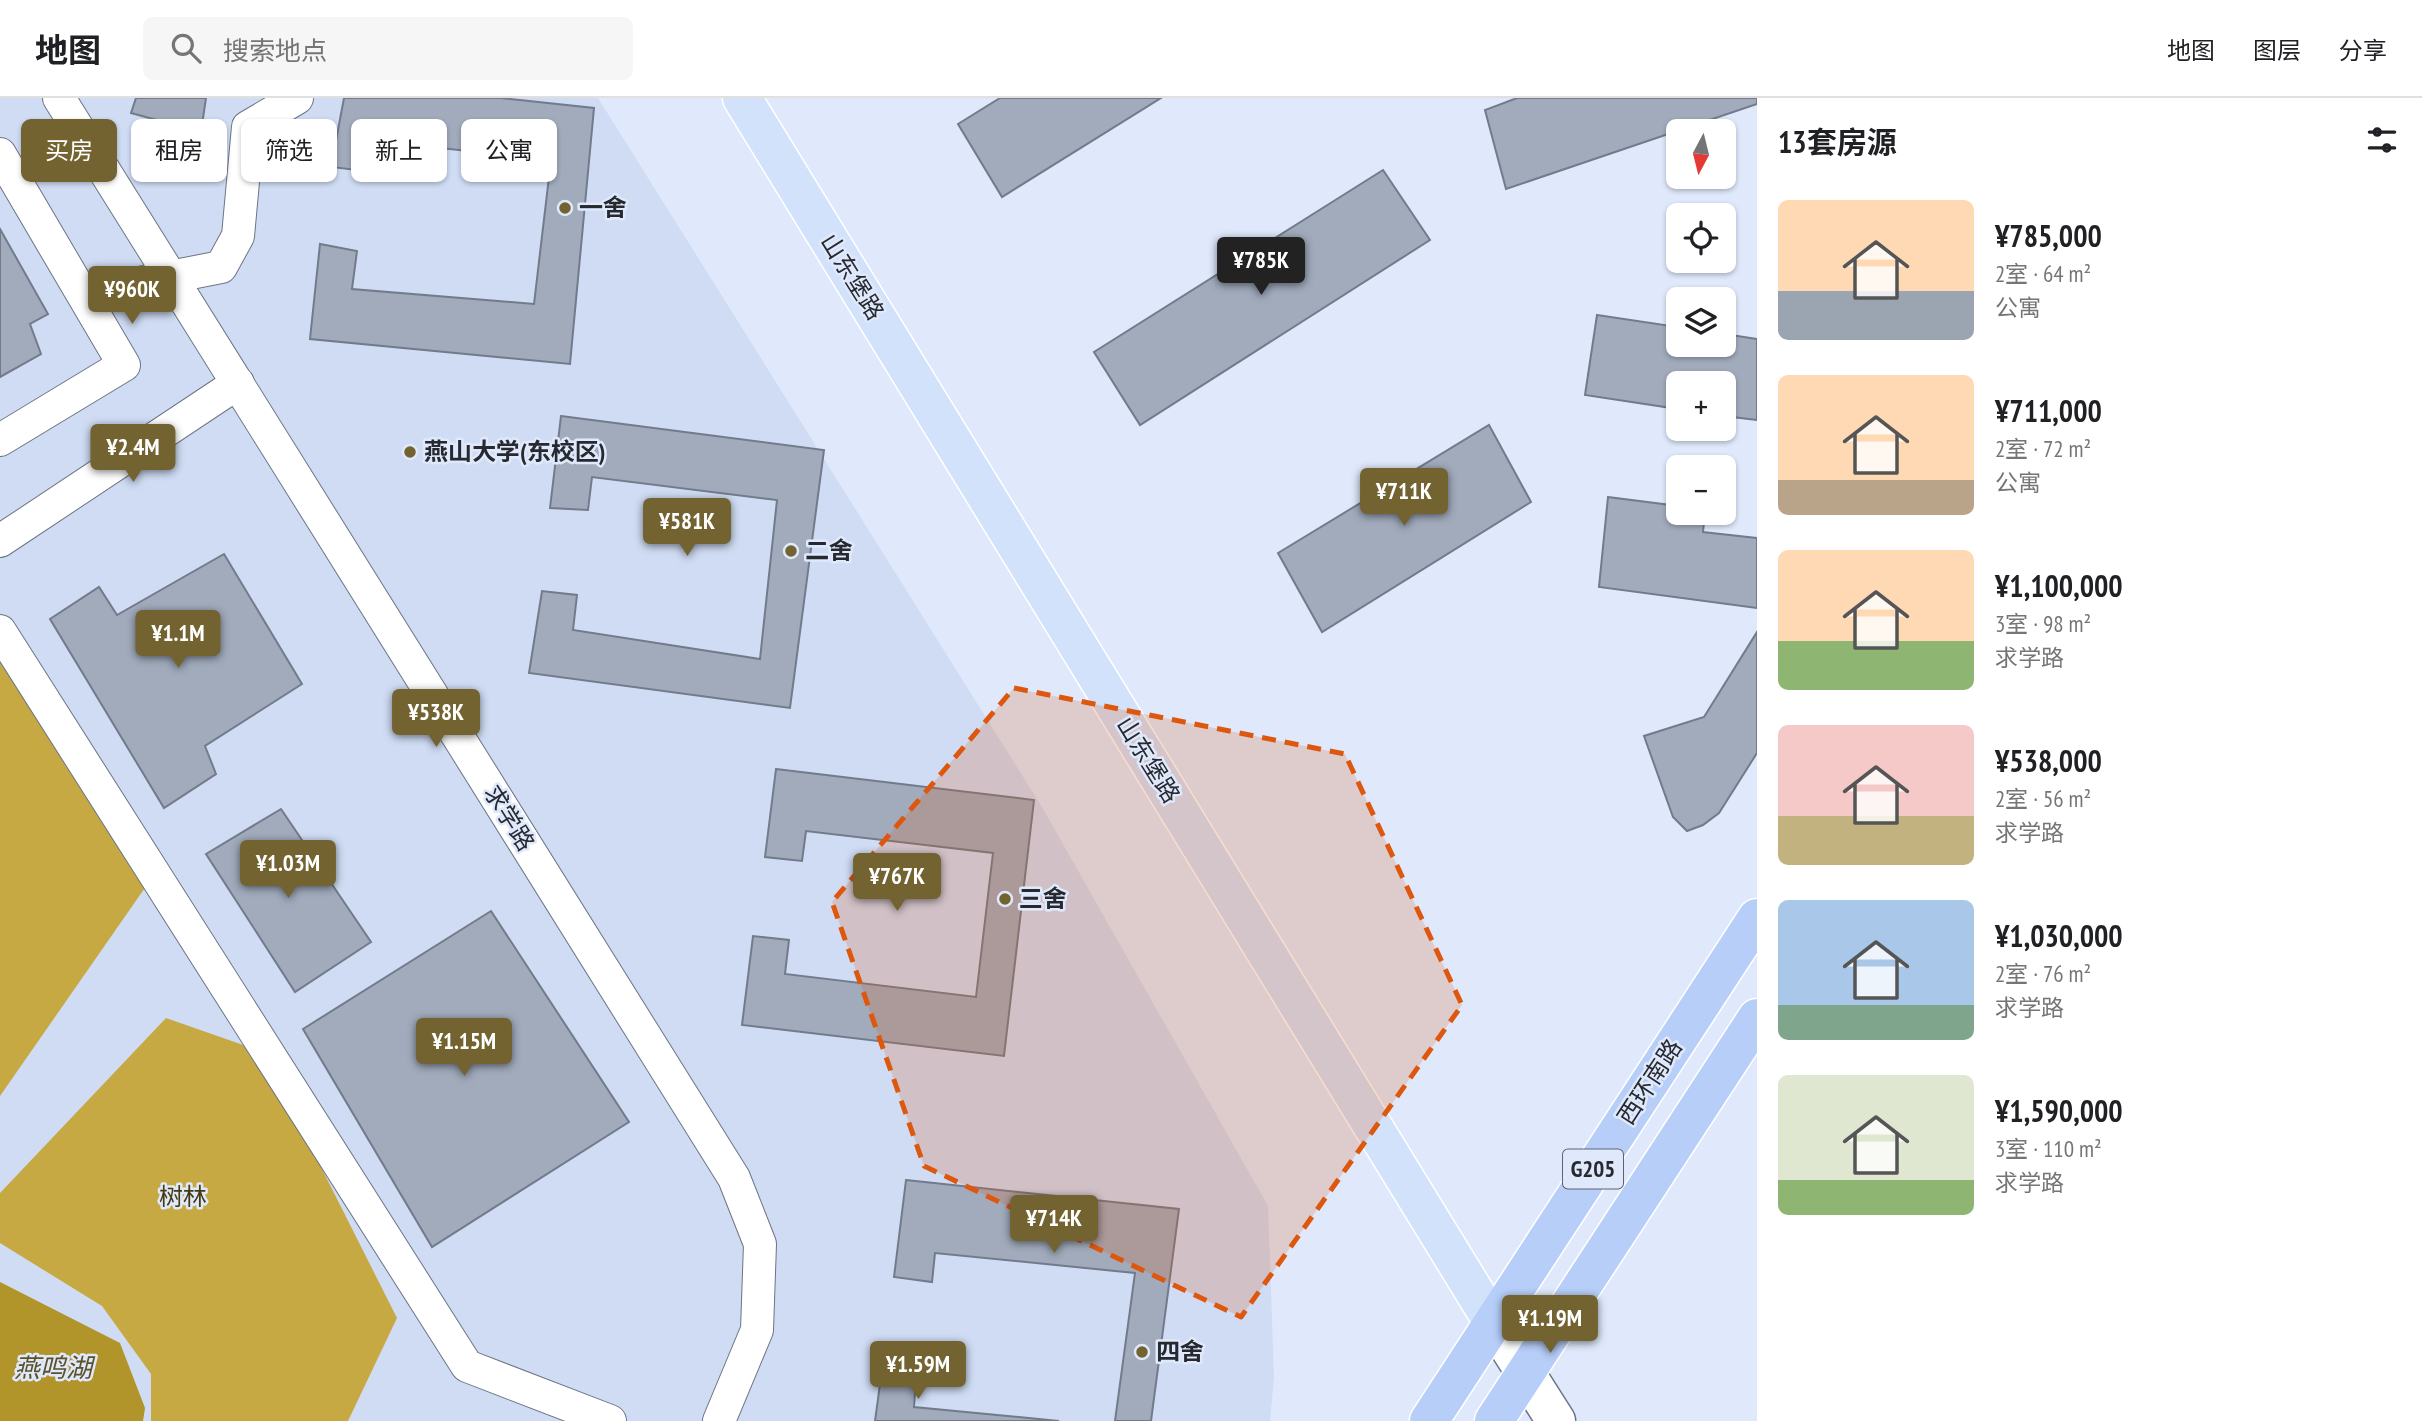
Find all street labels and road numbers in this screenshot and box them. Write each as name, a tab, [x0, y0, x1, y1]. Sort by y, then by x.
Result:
street label: 山东堡路	[814, 228, 891, 326]
street label: 山东堡路	[1110, 711, 1187, 809]
street label: 求学路	[477, 779, 542, 856]
street label: 西环南路	[1610, 1033, 1689, 1130]
road number: G205	[1563, 1150, 1623, 1188]

